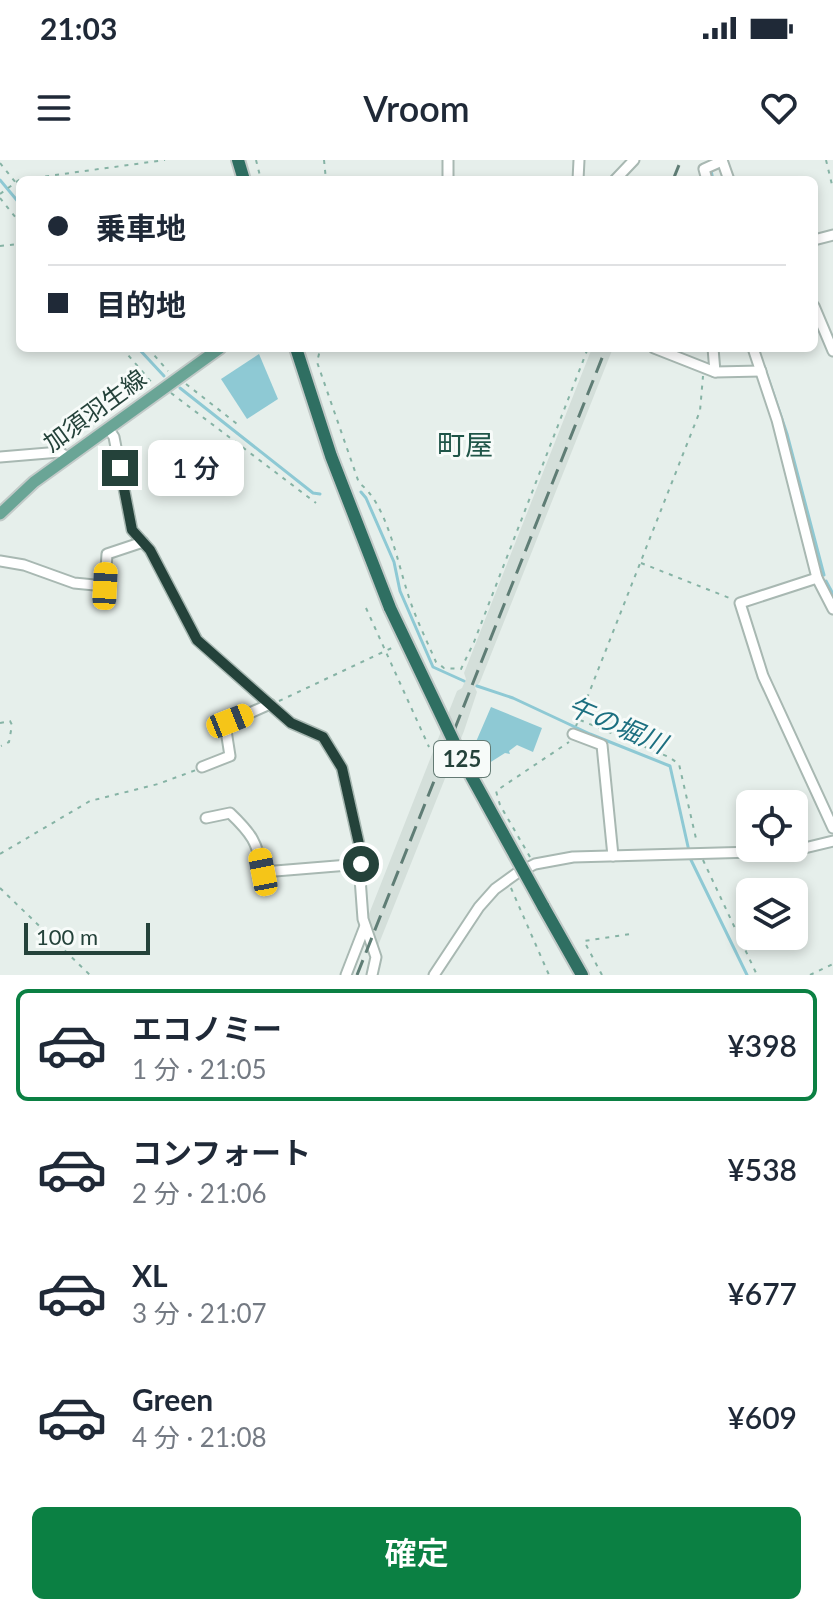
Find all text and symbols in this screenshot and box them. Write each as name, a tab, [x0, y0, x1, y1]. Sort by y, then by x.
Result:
text: 21:03	[40, 10, 117, 46]
icon: menu	[32, 86, 76, 130]
text: Vroom	[363, 86, 470, 130]
icon: heart	[757, 86, 801, 130]
text: 乗車地	[96, 209, 186, 245]
text: 目的地	[96, 286, 186, 322]
street label: 加須羽生線	[37, 363, 151, 457]
district label: 町屋	[437, 427, 493, 461]
callout: 1 分	[148, 440, 244, 496]
route end	[102, 450, 138, 486]
text: 1 分	[172, 452, 220, 484]
car	[92, 561, 118, 611]
water label: 午の堀川	[563, 689, 674, 760]
car	[203, 701, 257, 741]
road number: 125	[434, 741, 490, 777]
map controls	[736, 790, 808, 950]
button: locate	[736, 790, 808, 862]
car	[247, 846, 279, 898]
route start	[343, 846, 379, 882]
button: layers	[736, 878, 808, 950]
scale bar	[24, 919, 150, 955]
text: 100 m	[36, 923, 98, 950]
icon: car	[36, 1009, 108, 1081]
text: エコノミー	[132, 1010, 282, 1046]
text: ¥398	[727, 1027, 797, 1063]
text: 1 分 · 21:05	[132, 1053, 267, 1085]
icon: car	[36, 1133, 108, 1205]
text: コンフォート	[132, 1134, 311, 1170]
text: ¥538	[727, 1151, 797, 1187]
text: 2 分 · 21:06	[132, 1177, 267, 1209]
icon: car	[36, 1257, 108, 1329]
text: XL	[132, 1257, 168, 1293]
text: ¥677	[727, 1275, 797, 1311]
text: 3 分 · 21:07	[132, 1297, 267, 1329]
icon: car	[36, 1381, 108, 1453]
text: Green	[132, 1381, 213, 1417]
text: ¥609	[727, 1399, 797, 1435]
text: 4 分 · 21:08	[132, 1421, 267, 1453]
button: 確定	[32, 1507, 801, 1599]

